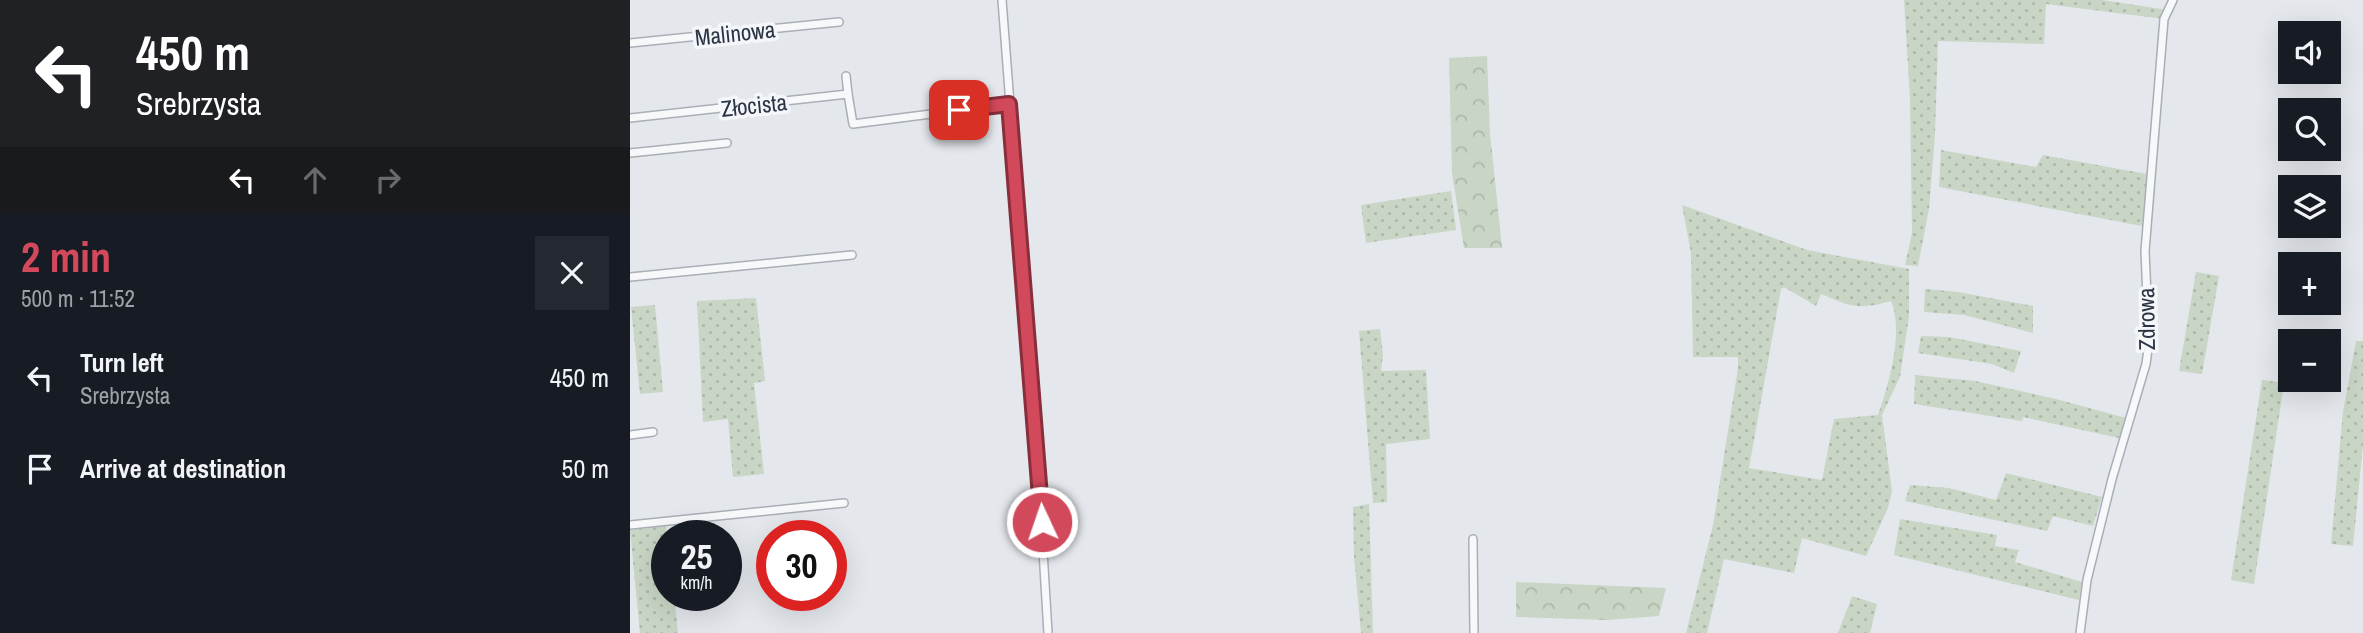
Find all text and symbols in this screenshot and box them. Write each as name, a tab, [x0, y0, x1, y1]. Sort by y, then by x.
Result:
street label: Malinowa	[693, 13, 777, 53]
text: 450 m	[136, 19, 250, 85]
map controls	[2278, 21, 2341, 392]
button: sound	[2278, 21, 2341, 84]
icon: left	[21, 28, 112, 119]
pin	[929, 80, 989, 140]
text: Srebrzysta	[136, 82, 261, 125]
street label: Złocista	[720, 86, 789, 124]
icon: arrive	[940, 91, 978, 129]
button: search	[2278, 98, 2341, 161]
icon: left	[223, 161, 261, 199]
icon: ahead	[296, 161, 334, 199]
icon: right	[369, 161, 407, 199]
button: layers	[2278, 175, 2341, 238]
text: 2 min	[21, 229, 111, 285]
button: close	[535, 236, 609, 310]
button: +	[2278, 252, 2341, 315]
text: 500 m · 11:52	[21, 283, 135, 314]
street label: Zdrowa	[2130, 287, 2162, 351]
button: −	[2278, 329, 2341, 392]
text: Turn left	[80, 345, 164, 380]
icon: left	[21, 359, 59, 397]
text: 450 m	[550, 360, 609, 395]
text: Srebrzysta	[80, 380, 170, 411]
icon: arrive	[21, 450, 59, 488]
text: Arrive at destination	[80, 451, 286, 486]
text: 50 m	[562, 451, 609, 486]
position arrow	[1005, 485, 1079, 559]
speed limit sign: 30	[756, 520, 847, 611]
text: 25	[681, 533, 712, 580]
text: km/h	[681, 570, 713, 595]

